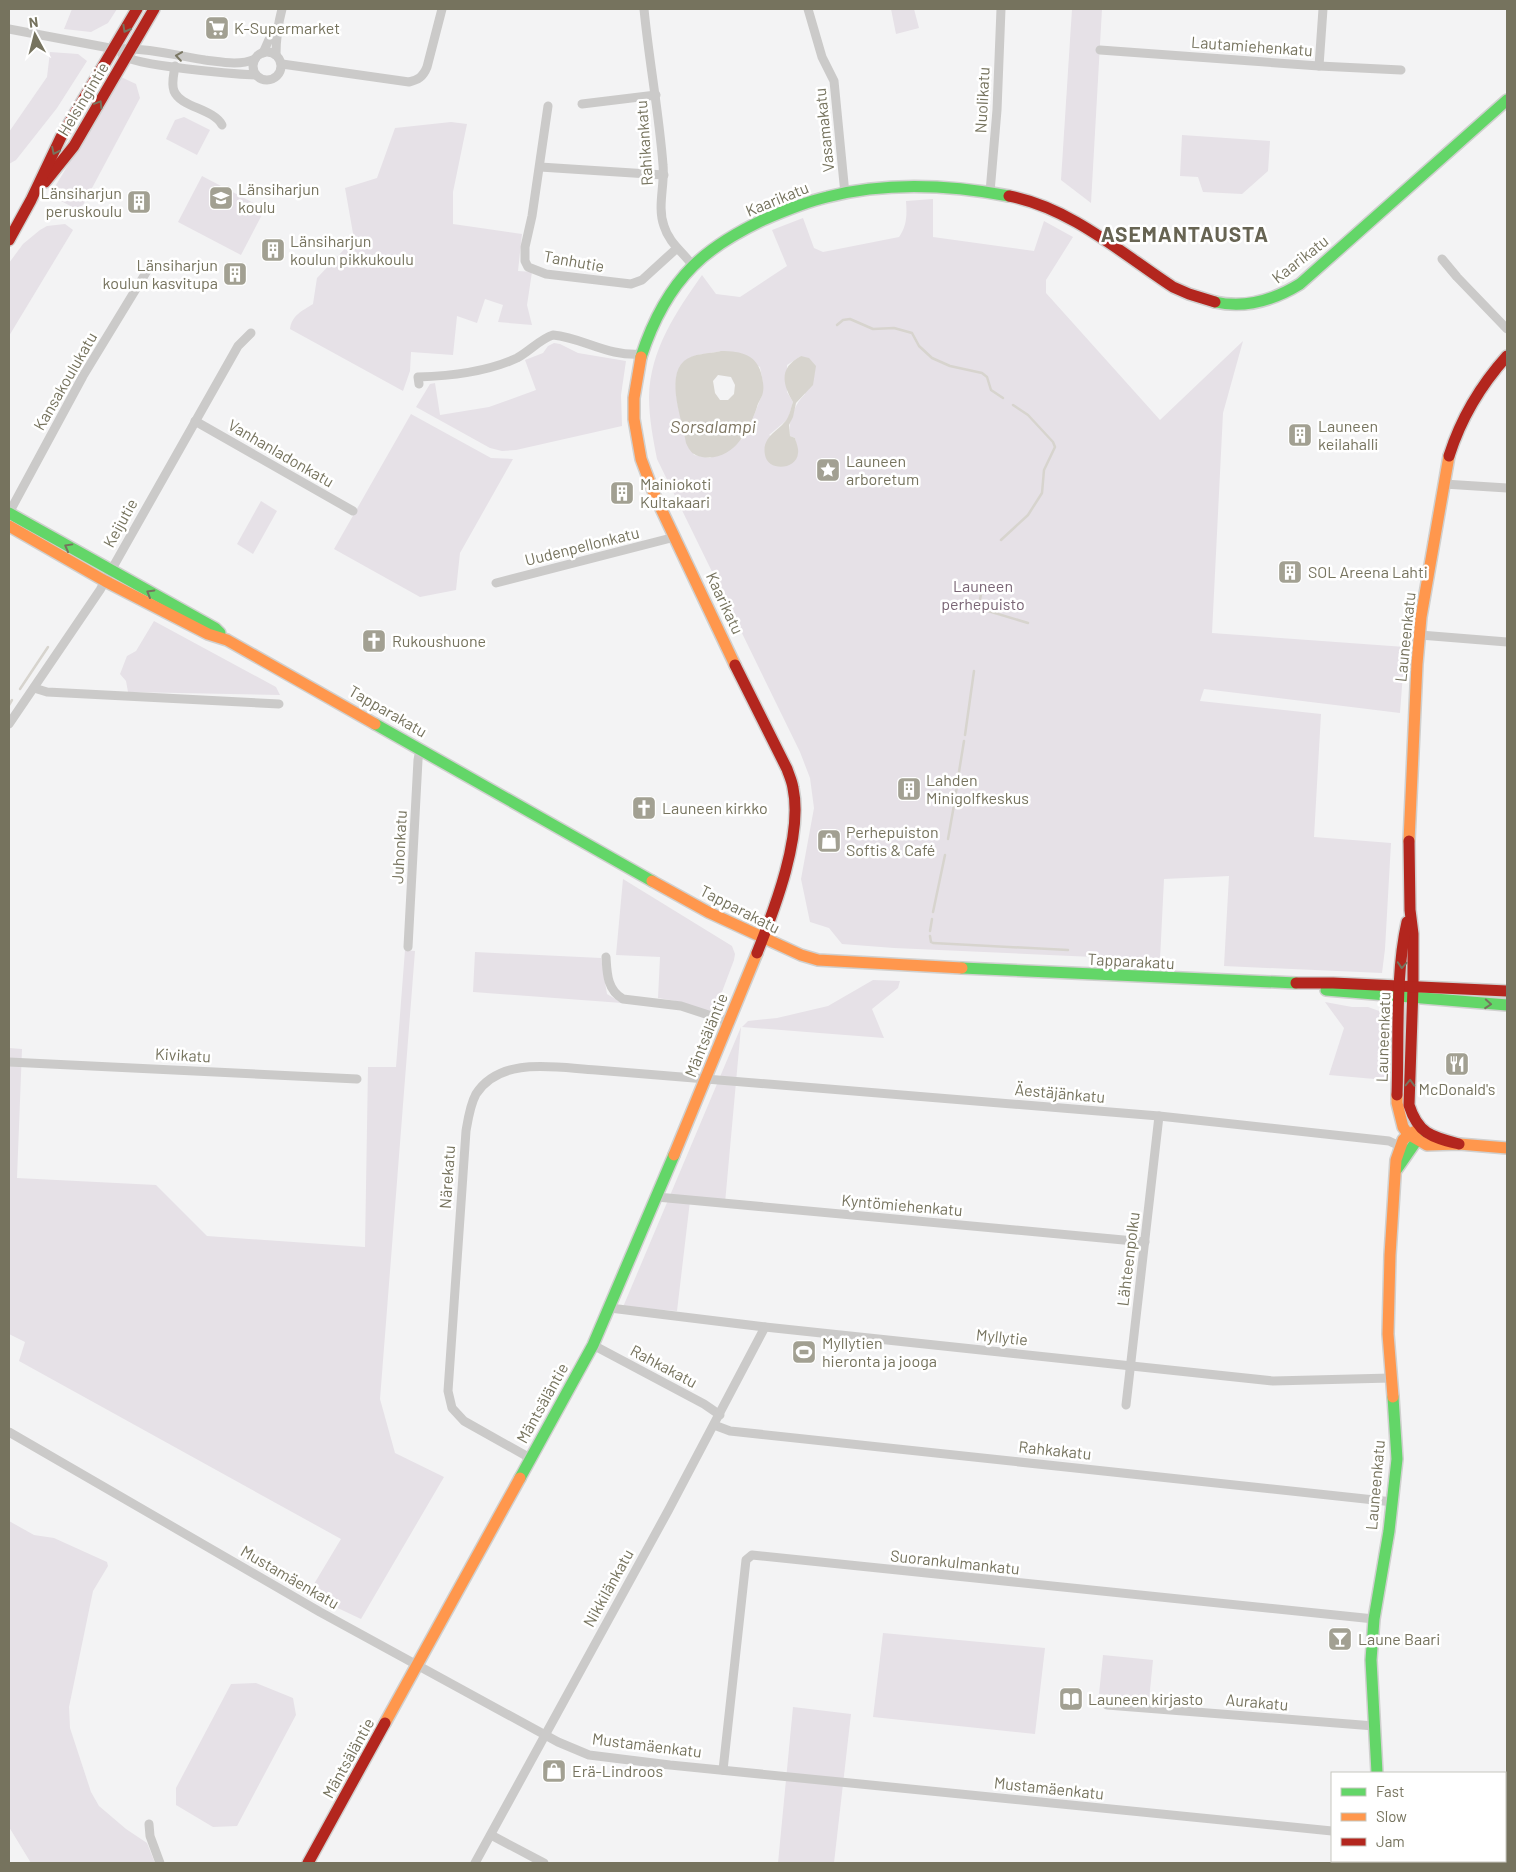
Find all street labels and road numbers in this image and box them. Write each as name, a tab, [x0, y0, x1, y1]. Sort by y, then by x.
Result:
street label: Lautamiehenkatu	[1191, 32, 1313, 59]
street label: Helsingintie	[53, 58, 112, 139]
street label: Nuolikatu	[970, 66, 993, 134]
street label: Vasamakatu	[810, 87, 837, 173]
street label: Rahikankatu	[631, 100, 656, 186]
street label: Kaarikatu	[742, 177, 811, 220]
street label: Kaarikatu	[1268, 231, 1332, 287]
street label: Tanhutie	[542, 246, 606, 275]
street label: Kansakoulukatu	[29, 328, 100, 433]
street label: Vanhanladonkatu	[225, 415, 338, 491]
street label: Keijutie	[98, 495, 141, 551]
street label: Uudenpellonkatu	[523, 522, 641, 569]
street label: Kaarikatu	[703, 569, 748, 637]
street label: Launeenkatu	[1390, 591, 1419, 683]
street label: Tapparakatu	[346, 681, 431, 741]
street label: Juhonkatu	[387, 810, 410, 884]
street label: Tapparakatu	[697, 880, 783, 937]
street label: Tapparakatu	[1087, 949, 1175, 972]
street label: Mäntsäläntie	[680, 990, 731, 1080]
street label: Launeenkatu	[1371, 991, 1394, 1082]
street label: Kivikatu	[155, 1044, 211, 1065]
street label: Äestäjänkatu	[1014, 1079, 1106, 1106]
street label: Närekatu	[435, 1145, 458, 1209]
street label: Kyntömiehenkatu	[841, 1190, 963, 1219]
street label: Lähteenpolku	[1112, 1211, 1143, 1307]
street label: Myllytie	[975, 1324, 1029, 1349]
street label: Rahkakatu	[628, 1340, 701, 1391]
street label: Mäntsäläntie	[512, 1359, 571, 1446]
street label: Rahkakatu	[1018, 1436, 1092, 1463]
street label: Launeenkatu	[1361, 1439, 1388, 1531]
street label: Mustamäenkatu	[238, 1541, 343, 1612]
street label: Suorankulmankatu	[889, 1545, 1021, 1578]
street label: Nikkilänkatu	[578, 1546, 637, 1630]
street label: Aurakatu	[1225, 1689, 1289, 1714]
street label: Mäntsäläntie	[318, 1714, 377, 1801]
street label: Mustamäenkatu	[591, 1728, 703, 1761]
street label: Mustamäenkatu	[993, 1772, 1105, 1803]

